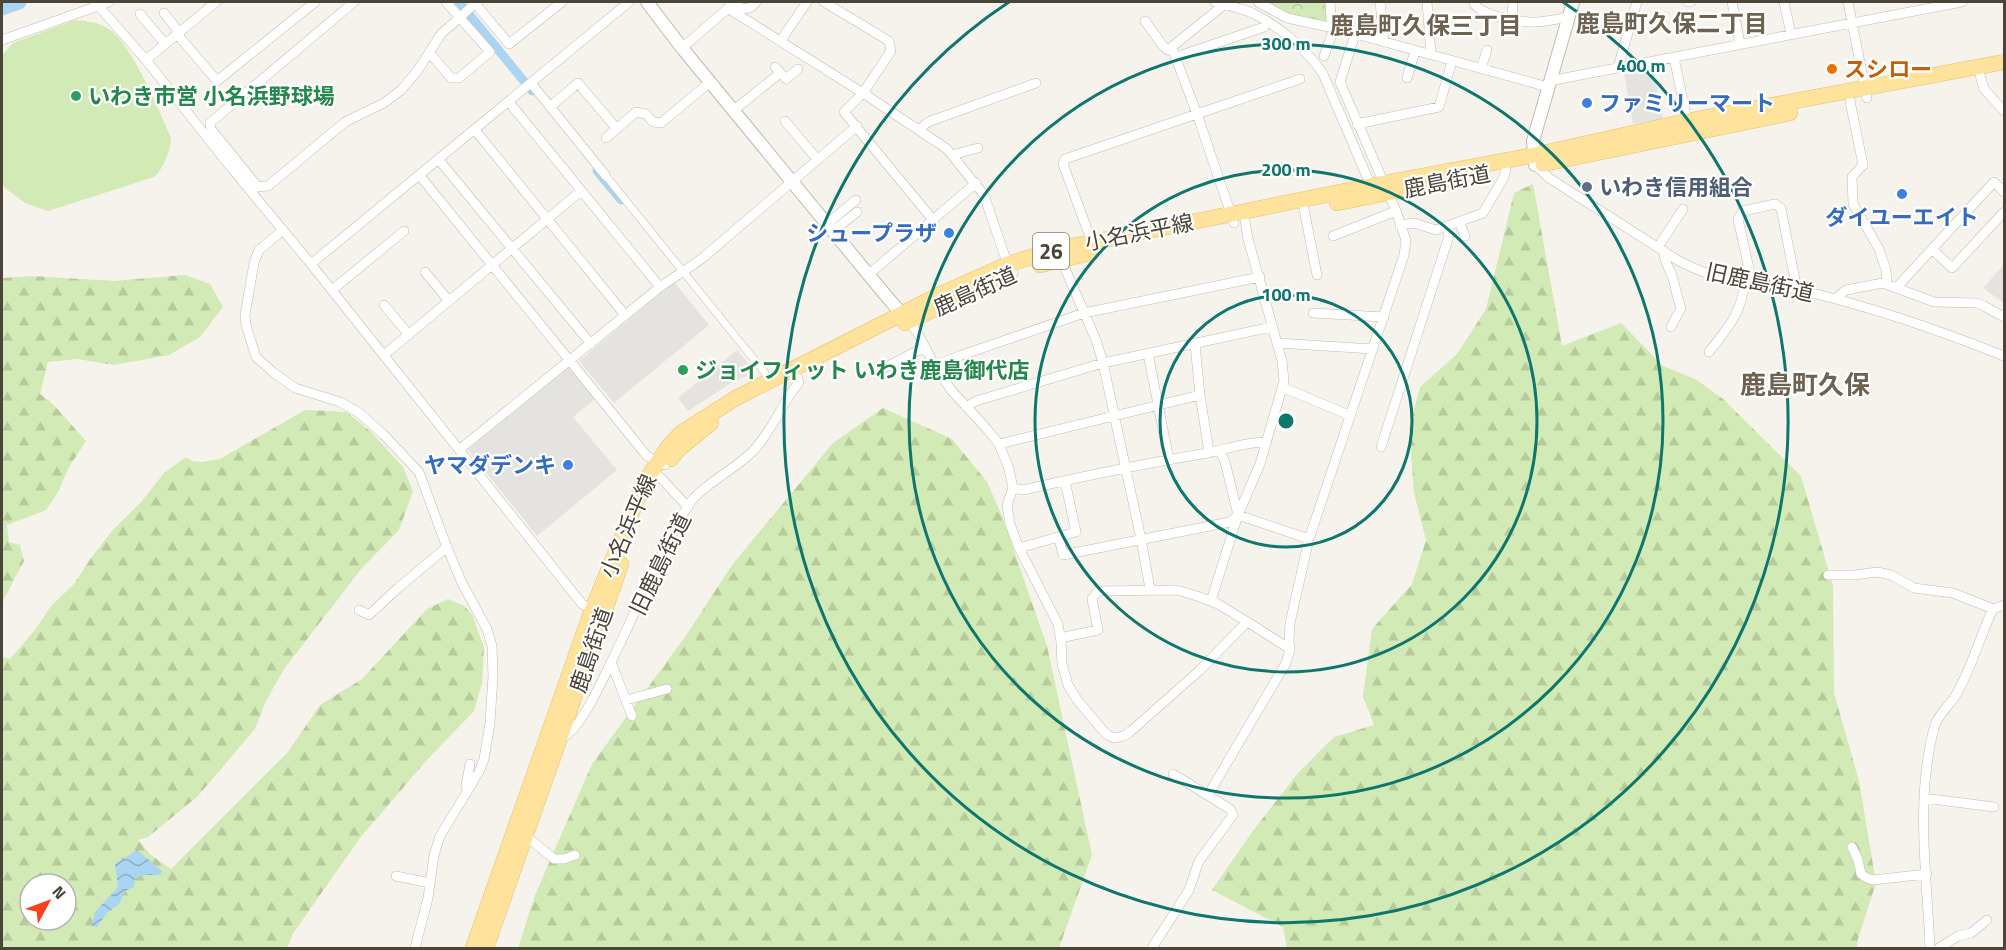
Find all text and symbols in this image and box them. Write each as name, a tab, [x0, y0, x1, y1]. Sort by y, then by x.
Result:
district label: 鹿島町久保二丁目	[1576, 5, 1768, 41]
district label: 鹿島町久保三丁目	[1330, 7, 1522, 43]
text: 300 m	[1261, 30, 1311, 57]
text: 400 m	[1616, 52, 1666, 79]
place label: スシロー	[1844, 52, 1932, 86]
marker: スシロー	[1825, 62, 1839, 76]
place label: いわき市営 小名浜野球場	[88, 79, 335, 113]
place label: ファミリーマート	[1599, 86, 1775, 120]
marker: いわき市営 小名浜野球場	[69, 89, 83, 103]
marker: ファミリーマート	[1580, 96, 1594, 110]
text: 200 m	[1261, 156, 1311, 183]
street label: 鹿島街道	[1401, 156, 1493, 206]
place label: いわき信用組合	[1599, 170, 1753, 204]
marker: いわき信用組合	[1580, 180, 1594, 194]
marker: ダイユーエイト	[1895, 187, 1909, 201]
place label: ダイユーエイト	[1825, 200, 1979, 234]
street label: 小名浜平線	[1082, 205, 1196, 259]
place label: シュープラザ	[806, 216, 937, 250]
marker: シュープラザ	[942, 226, 956, 240]
road number: 26	[1033, 233, 1069, 269]
street label: 旧鹿島街道	[1703, 254, 1817, 310]
street label: 鹿島街道	[928, 258, 1022, 324]
text: 100 m	[1261, 281, 1311, 308]
place label: ジョイフィット いわき鹿島御代店	[695, 353, 1029, 387]
marker: ジョイフィット いわき鹿島御代店	[676, 363, 690, 377]
district label: 鹿島町久保	[1740, 365, 1870, 404]
centre of rings	[1276, 411, 1296, 431]
place label: ヤマダデンキ	[424, 448, 556, 482]
marker: ヤマダデンキ	[561, 458, 575, 472]
street label: 小名浜平線	[591, 469, 665, 583]
street label: 旧鹿島街道	[621, 507, 699, 621]
street label: 鹿島街道	[561, 603, 621, 697]
north arrow	[18, 872, 78, 932]
text: N	[47, 880, 72, 904]

